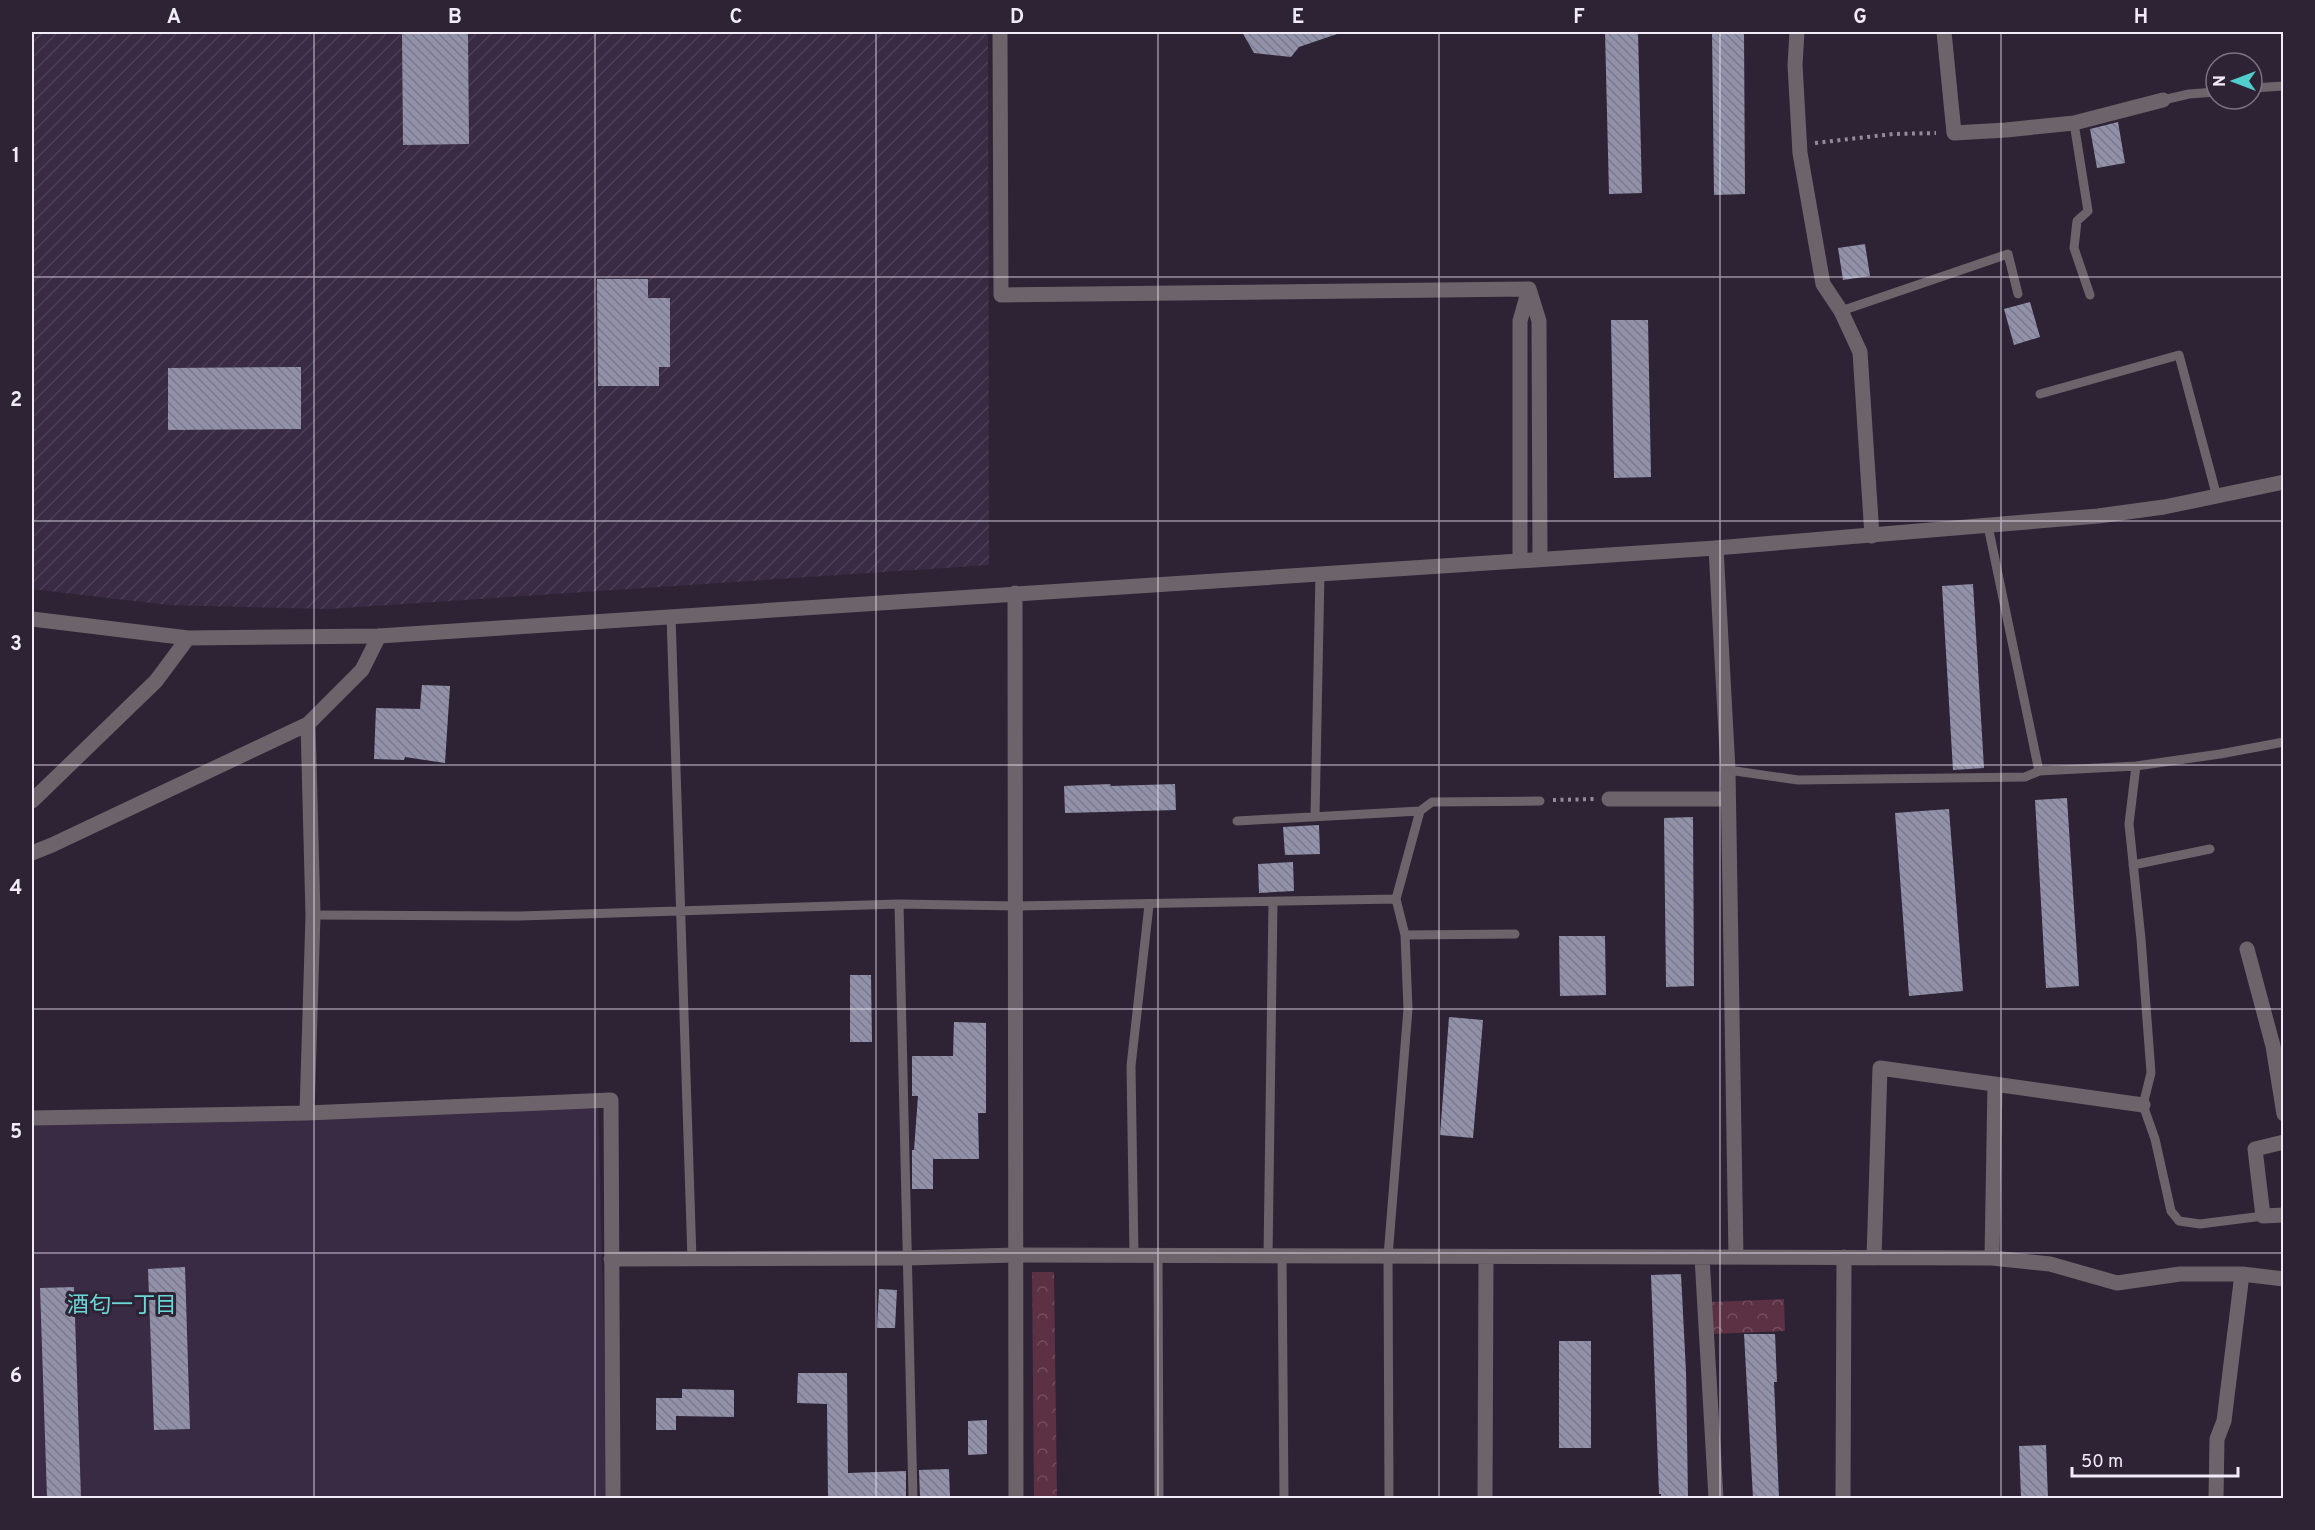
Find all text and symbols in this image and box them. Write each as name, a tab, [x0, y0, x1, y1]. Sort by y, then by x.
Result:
text: A	[167, 5, 181, 31]
text: B	[448, 5, 462, 31]
text: C	[730, 5, 742, 31]
text: D	[1010, 5, 1024, 31]
text: E	[1292, 5, 1304, 31]
text: F	[1573, 5, 1585, 31]
text: G	[1853, 5, 1867, 31]
text: H	[2134, 5, 2148, 31]
north arrow	[2204, 51, 2264, 111]
text: N	[2211, 75, 2231, 87]
text: 1	[12, 144, 20, 170]
text: 2	[10, 388, 22, 414]
text: 3	[10, 632, 22, 658]
text: 4	[10, 876, 22, 902]
text: 5	[10, 1120, 22, 1146]
district label: 酒匂一丁目	[67, 1293, 177, 1320]
text: 6	[10, 1364, 22, 1390]
scale bar	[2072, 1440, 2238, 1478]
text: 50 m	[2081, 1451, 2123, 1474]

